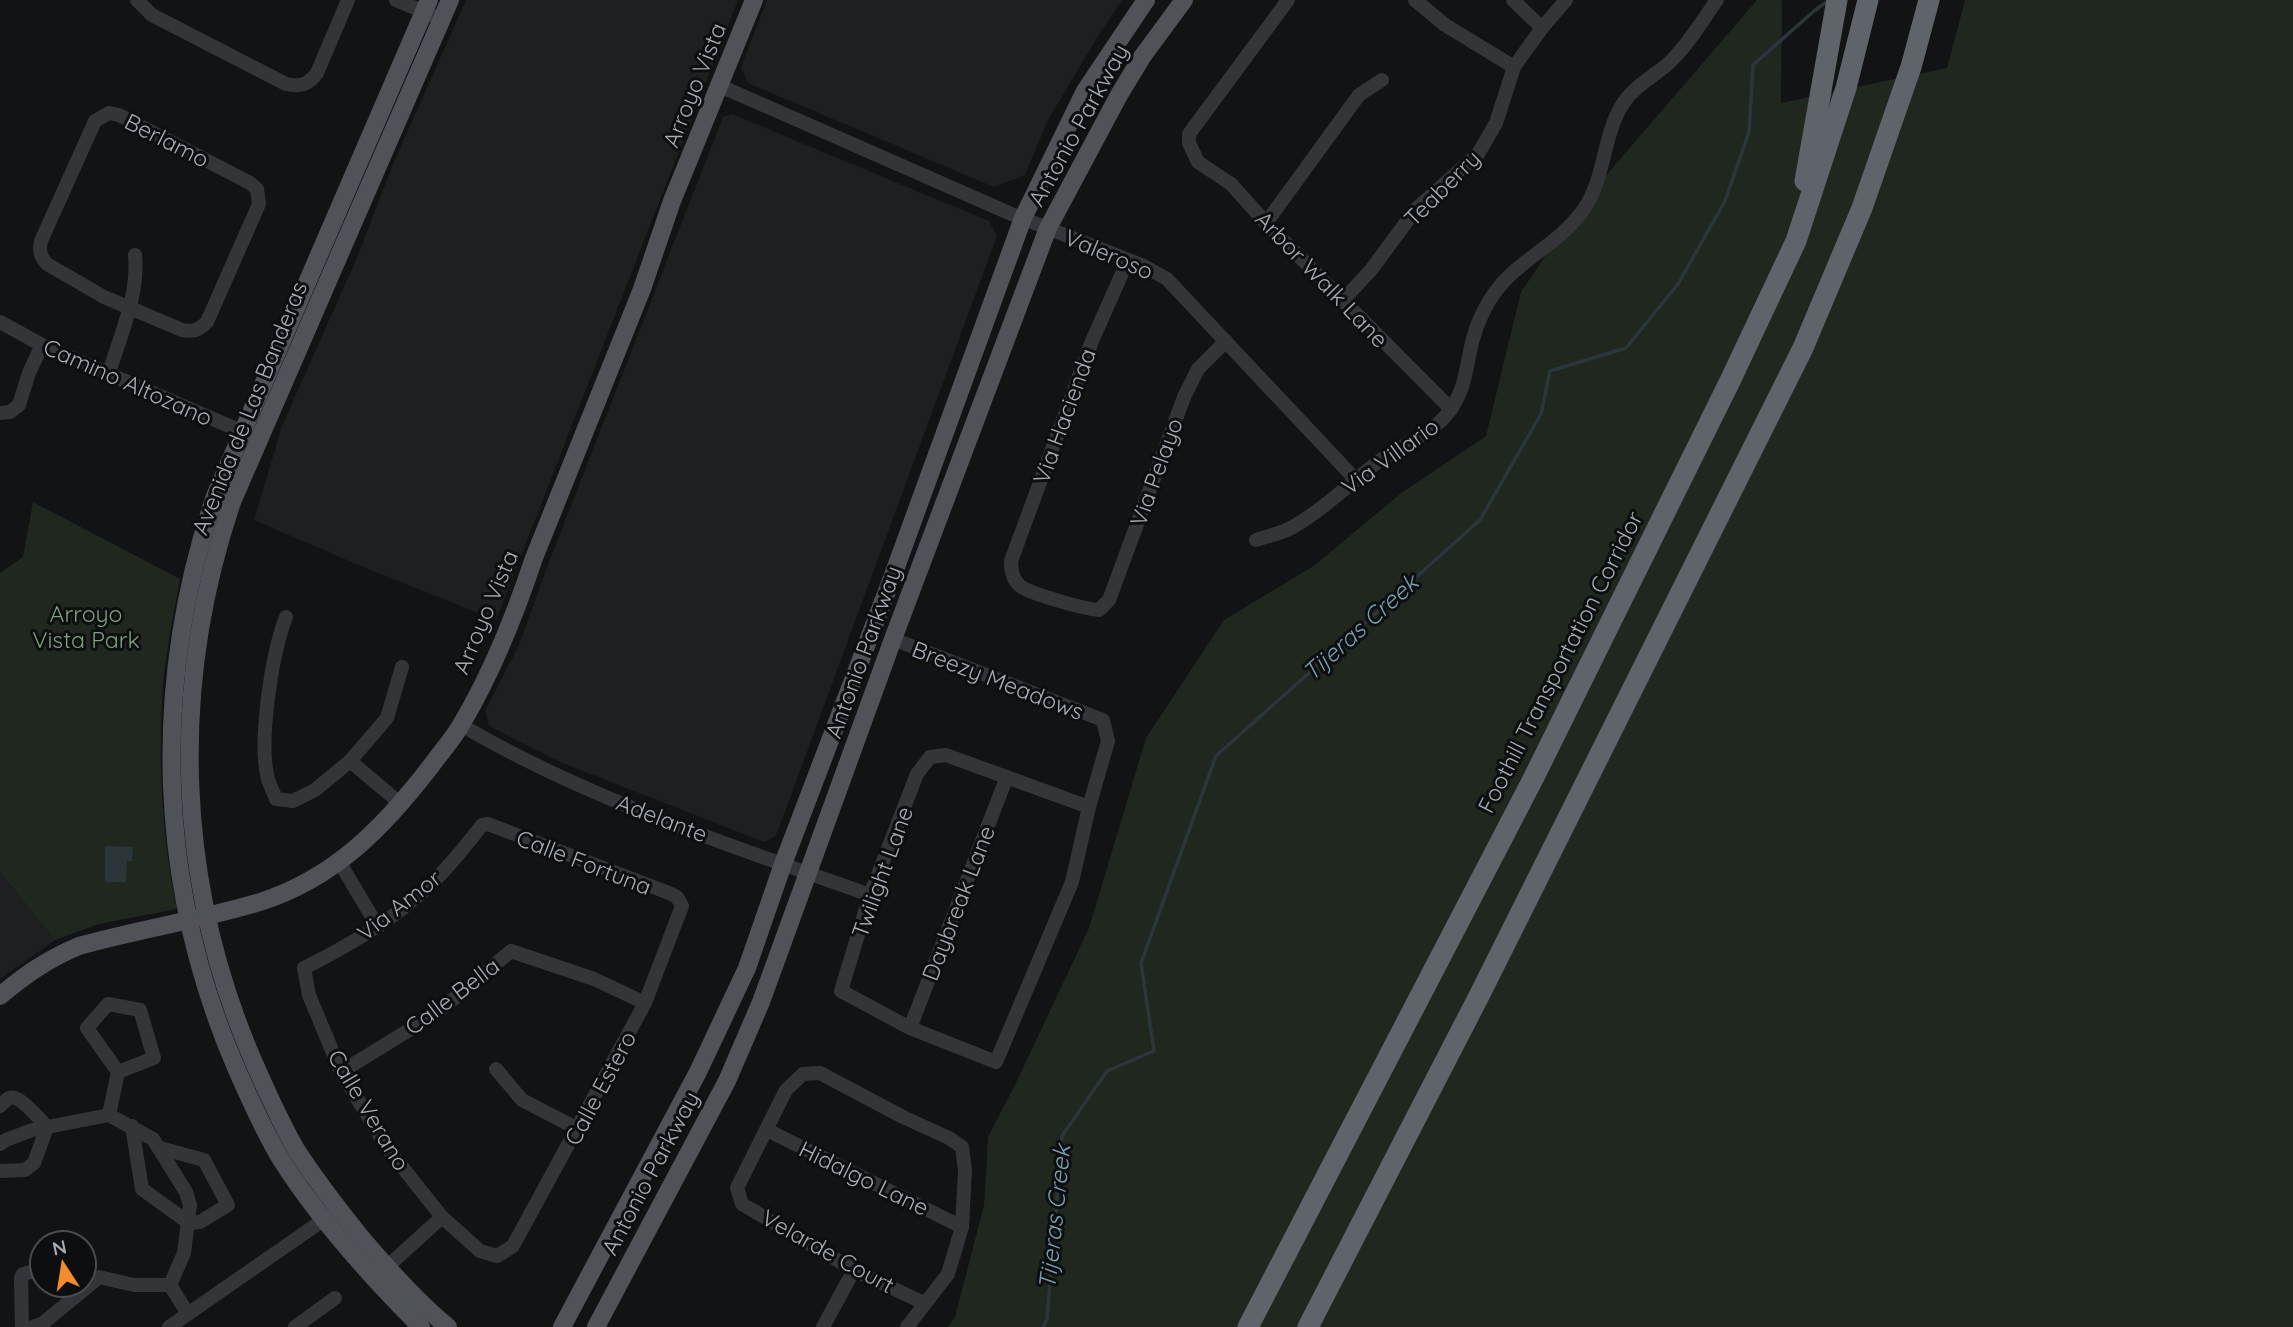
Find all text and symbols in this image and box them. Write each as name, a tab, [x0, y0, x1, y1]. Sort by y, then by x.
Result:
street label: Arroyo Vista	[656, 18, 732, 152]
street label: Antonio Parkway	[1021, 39, 1135, 211]
street label: Berlamo	[120, 106, 214, 174]
street label: Teaberry	[1398, 144, 1486, 232]
street label: Arbor Walk Lane	[1249, 205, 1395, 353]
street label: Valeroso	[1060, 222, 1158, 286]
street label: Avenida de Las Banderas	[185, 277, 313, 539]
street label: Camino Altozano	[39, 332, 217, 432]
street label: Via Hacienda	[1026, 344, 1102, 488]
street label: Via Villario	[1336, 411, 1444, 501]
street label: Via Pelayo	[1123, 414, 1189, 530]
street label: Foothill Transportation Corridor	[1471, 506, 1649, 818]
street label: Arroyo Vista	[446, 546, 524, 678]
street label: Antonio Parkway	[818, 562, 908, 742]
water label: Tijeras Creek	[1296, 566, 1426, 687]
park label: Arroyo Vista Park	[32, 599, 140, 654]
street label: Breezy Meadows	[908, 634, 1088, 726]
street label: Adelante	[612, 787, 712, 849]
street label: Twilight Lane	[845, 802, 919, 942]
street label: Daybreak Lane	[915, 821, 1001, 985]
street label: Calle Fortuna	[512, 823, 656, 901]
street label: Via Amor	[351, 863, 447, 947]
street label: Calle Bella	[399, 951, 505, 1041]
street label: Calle Estero	[558, 1026, 642, 1150]
street label: Calle Verano	[322, 1044, 416, 1176]
street label: Antonio Parkway	[595, 1086, 705, 1260]
street label: Hidalgo Lane	[794, 1134, 934, 1222]
water label: Tijeras Creek	[1031, 1141, 1077, 1291]
street label: Velarde Court	[757, 1203, 900, 1299]
north arrow	[28, 1229, 98, 1299]
text: N	[50, 1234, 69, 1261]

